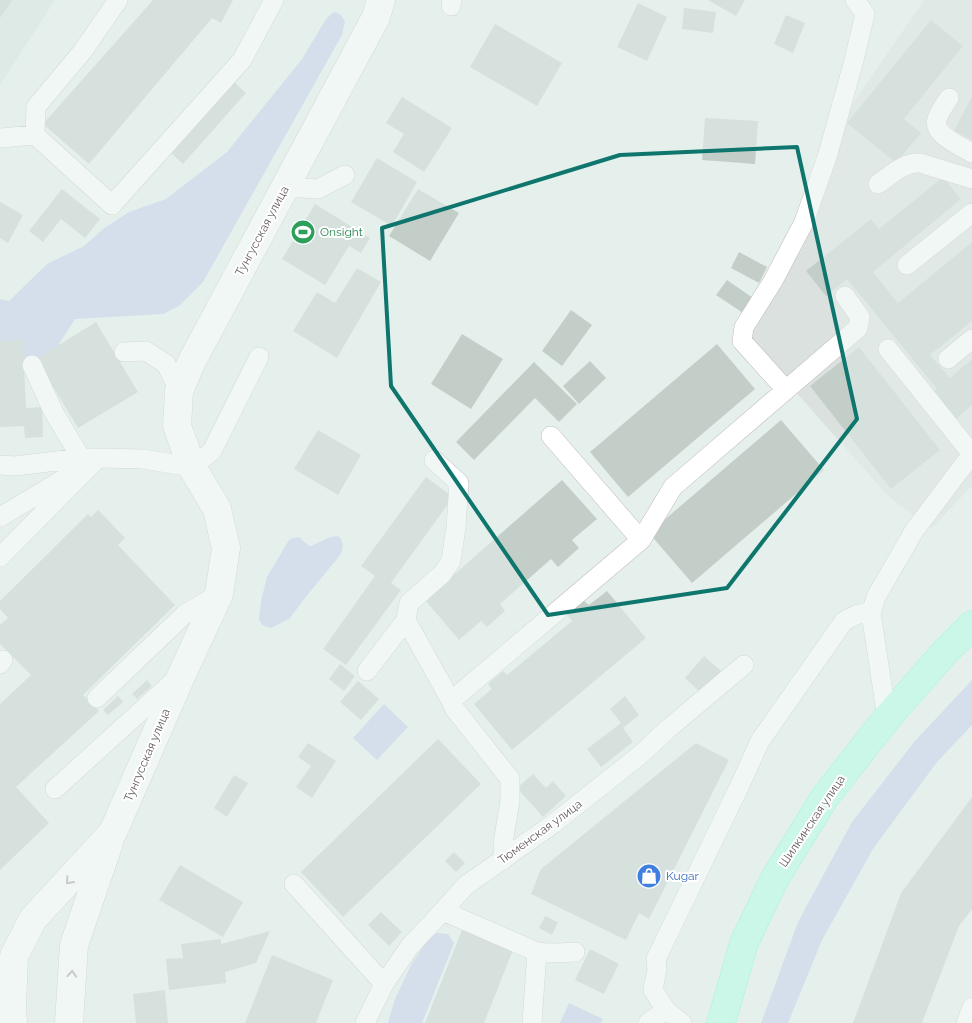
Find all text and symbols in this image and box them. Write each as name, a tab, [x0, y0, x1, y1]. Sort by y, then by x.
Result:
street label: Тунгусская улица	[232, 184, 292, 278]
sports icon: Onsight	[290, 219, 316, 245]
place label: Onsight	[320, 225, 363, 239]
street label: Тунгусская улица	[121, 706, 173, 804]
street label: Шилкинская улица	[776, 772, 848, 870]
street label: Тюменская улица	[495, 797, 585, 867]
shop icon: Kugar	[636, 863, 662, 889]
place label: Kugar	[666, 869, 700, 883]
one-way arrow	[65, 875, 74, 884]
one-way arrow	[66, 970, 77, 978]

